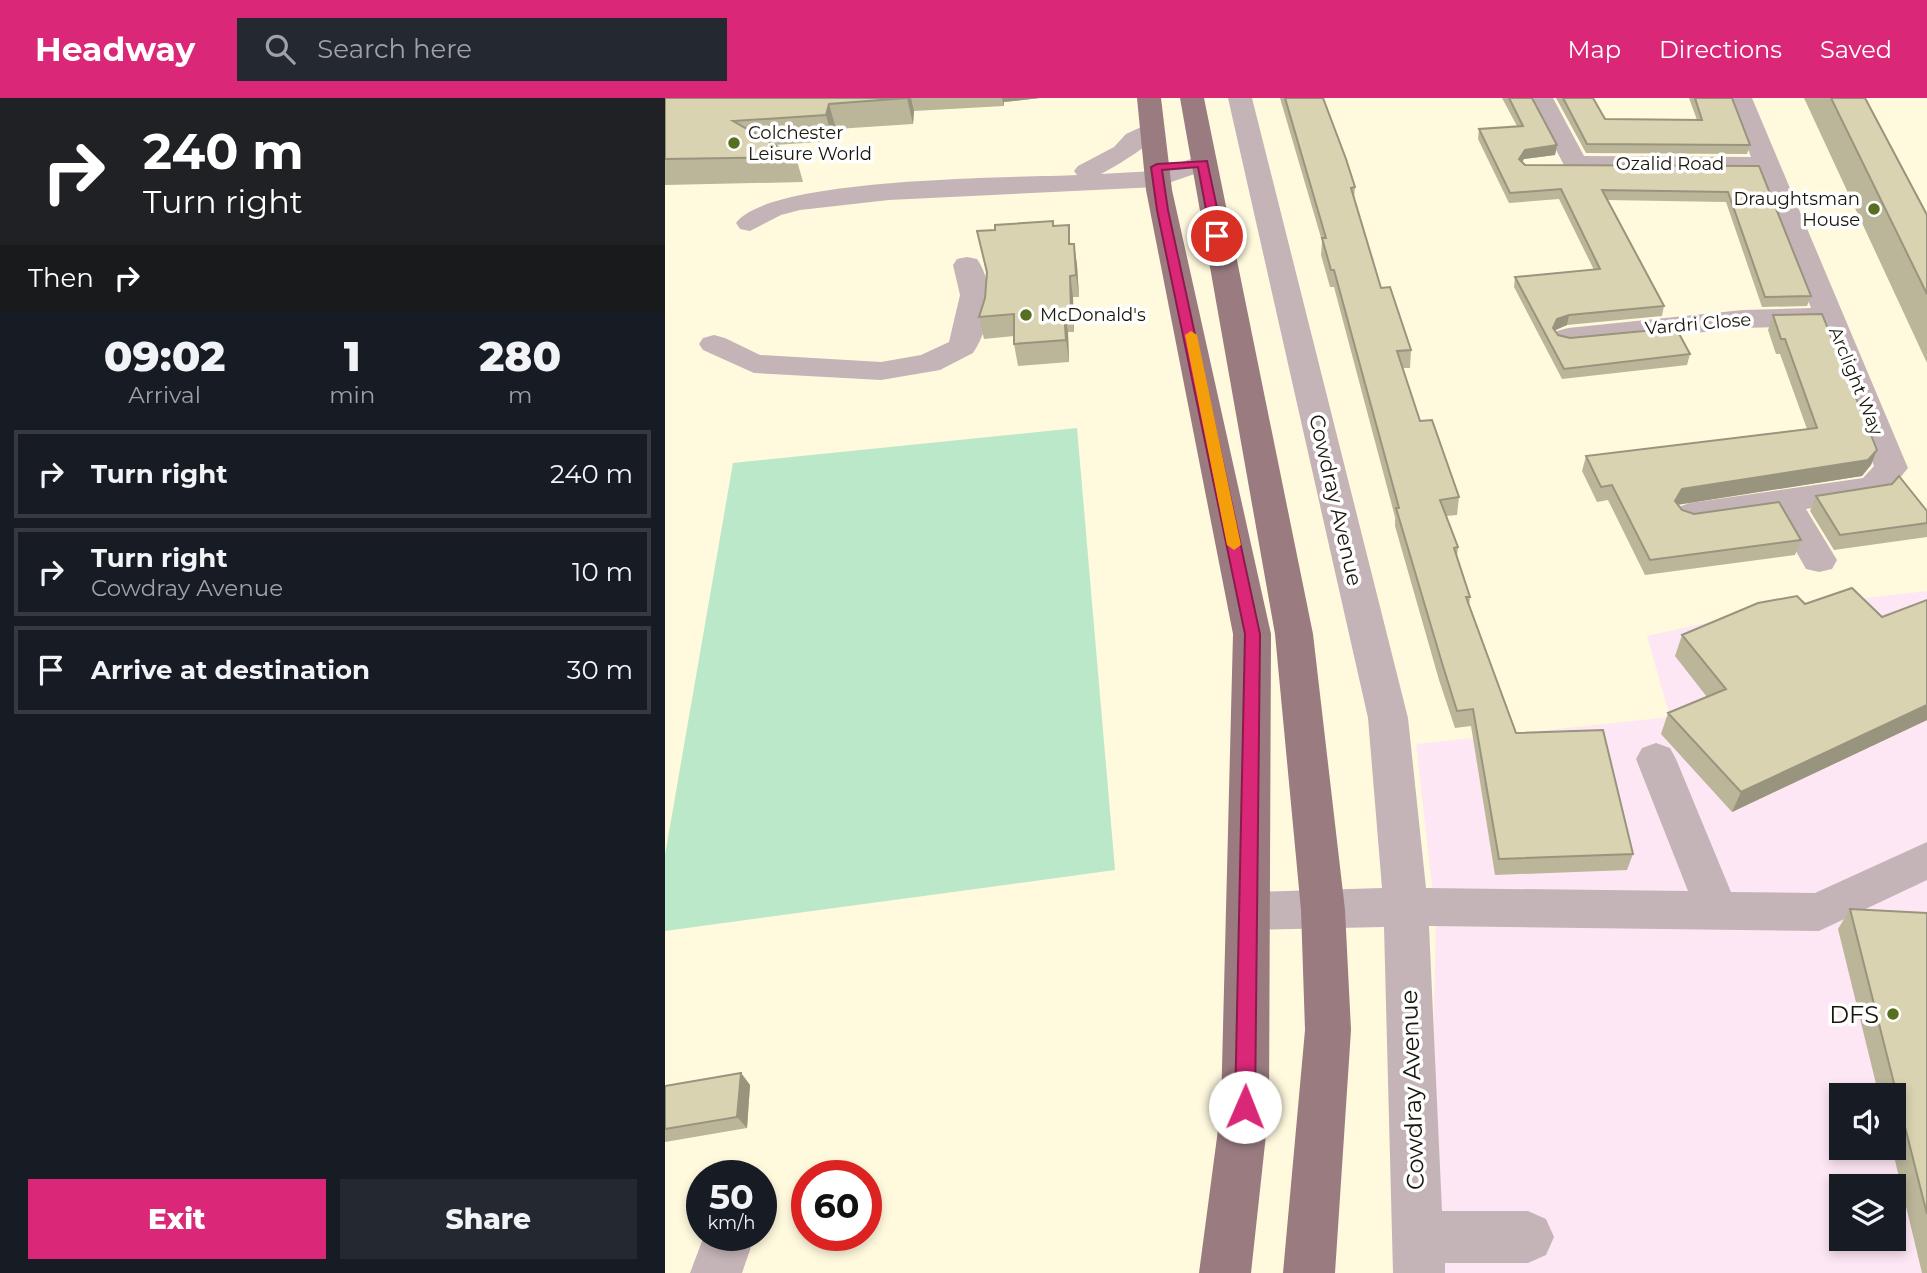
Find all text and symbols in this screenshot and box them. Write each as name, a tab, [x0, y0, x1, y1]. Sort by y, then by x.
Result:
search box	[237, 18, 727, 81]
text: Headway	[35, 29, 195, 69]
icon: search	[261, 30, 299, 68]
text: Search here	[317, 33, 472, 65]
text: Map	[1568, 35, 1621, 64]
text: Directions	[1659, 35, 1782, 64]
text: Saved	[1820, 35, 1892, 64]
text: 240 m	[143, 122, 304, 181]
place label: Colchester Leisure World	[748, 122, 872, 165]
icon: right	[28, 126, 119, 217]
marker: Colchester Leisure World	[726, 135, 742, 151]
street label: Ozalid Road	[1616, 153, 1724, 175]
text: Turn right	[143, 182, 303, 221]
place label: Draughtsman House	[1733, 188, 1860, 231]
marker: Draughtsman House	[1866, 201, 1882, 217]
pin	[1187, 206, 1247, 266]
icon: arrive	[1198, 217, 1236, 255]
icon: right	[108, 259, 146, 297]
text: Then	[28, 262, 94, 294]
place label: McDonald's	[1040, 304, 1146, 326]
marker: McDonald's	[1018, 307, 1034, 323]
street label: Vardri Close	[1644, 308, 1752, 340]
street label: Arclight Way	[1824, 324, 1888, 439]
text: 09:02	[104, 330, 225, 382]
text: 1	[344, 330, 361, 382]
text: 280	[479, 330, 561, 382]
text: Arrival	[128, 381, 201, 409]
text: min	[329, 381, 375, 409]
text: m	[508, 381, 532, 409]
street label: Cowdray Avenue	[1304, 412, 1368, 588]
icon: right	[32, 455, 70, 493]
text: Turn right	[91, 458, 227, 490]
text: 240 m	[550, 458, 633, 490]
text: Turn right	[91, 542, 227, 574]
icon: right	[32, 553, 70, 591]
text: 10 m	[572, 556, 633, 588]
text: Cowdray Avenue	[91, 574, 283, 602]
icon: arrive	[32, 651, 70, 689]
text: Arrive at destination	[91, 654, 370, 686]
text: 30 m	[567, 654, 633, 686]
street label: Cowdray Avenue	[1394, 989, 1430, 1191]
place label: DFS	[1829, 1000, 1879, 1029]
marker: DFS	[1885, 1006, 1901, 1022]
position arrow	[1208, 1070, 1282, 1144]
map controls	[1829, 1083, 1906, 1251]
button: sound	[1829, 1083, 1906, 1160]
speed limit sign: 60	[791, 1160, 882, 1251]
button: layers	[1829, 1174, 1906, 1251]
text: 50	[709, 1175, 754, 1218]
button: Exit	[28, 1179, 326, 1259]
button: Share	[340, 1179, 637, 1259]
text: km/h	[707, 1212, 756, 1234]

